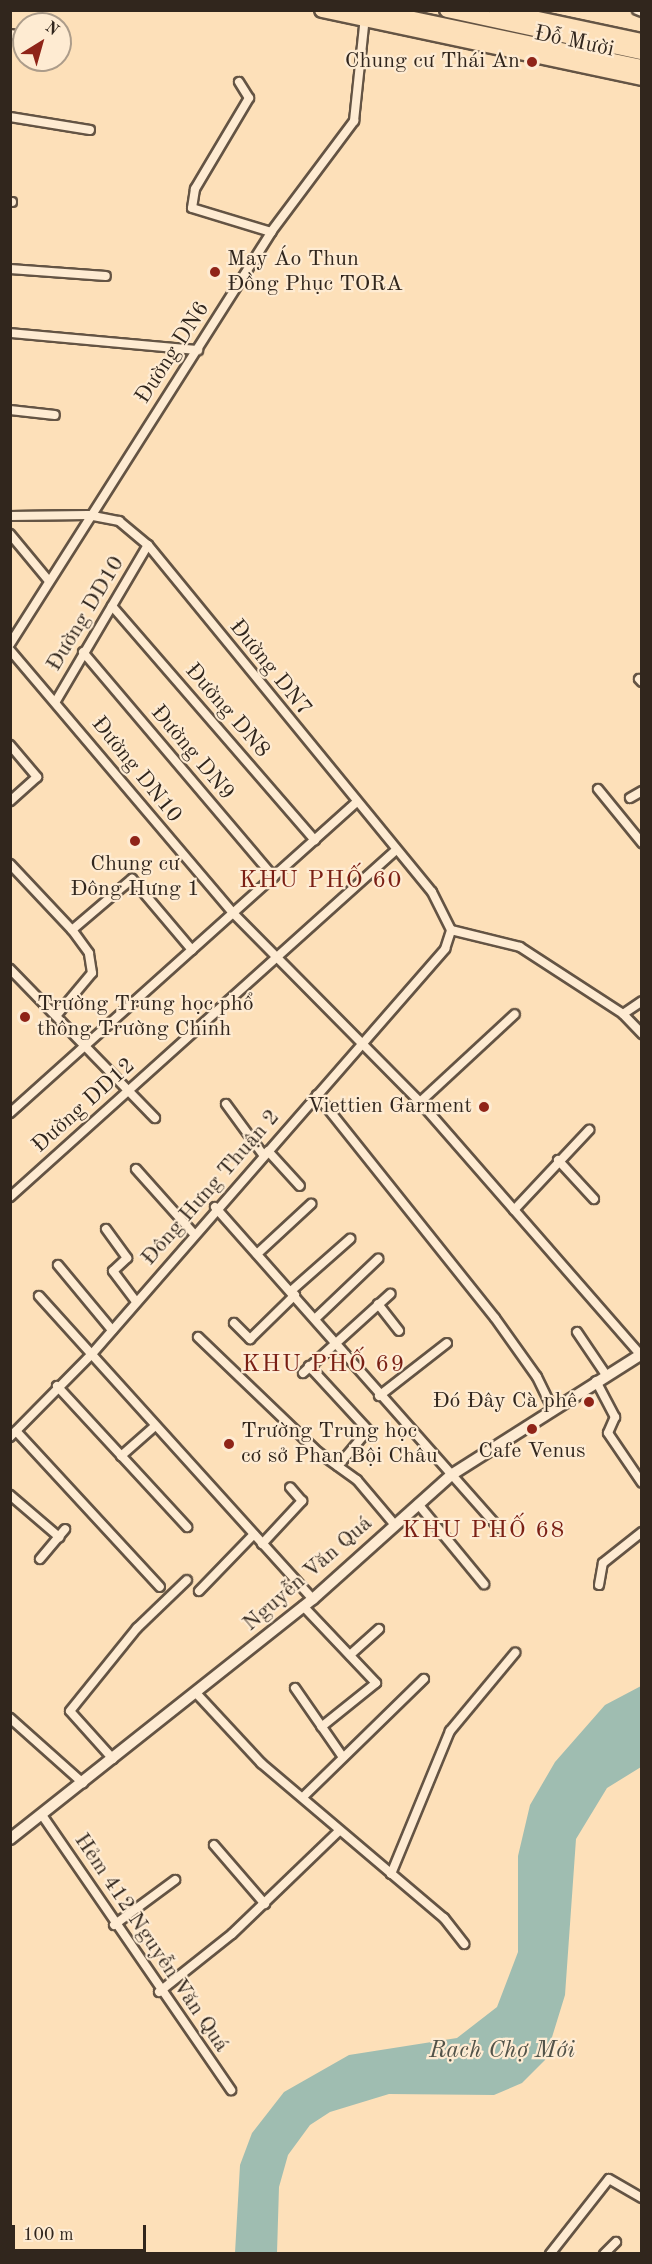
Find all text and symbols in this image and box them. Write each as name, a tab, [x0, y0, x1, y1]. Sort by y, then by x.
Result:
north arrow	[12, 12, 72, 72]
text: N	[42, 19, 61, 39]
street label: Đỗ Mười	[532, 21, 616, 63]
place label: Chung cư Thái An	[345, 49, 520, 75]
marker: Chung cư Thái An	[525, 55, 539, 69]
place label: May Áo Thun Đồng Phục TORA	[227, 246, 403, 298]
marker: May Áo Thun Đồng Phục TORA	[208, 265, 222, 279]
street label: Đường DN6	[130, 297, 216, 409]
street label: Đường DD10	[41, 552, 131, 676]
street label: Đường DN7	[223, 614, 317, 722]
street label: Đường DN8	[179, 658, 275, 764]
street label: Đường DN9	[144, 700, 240, 806]
street label: Đường DN10	[85, 712, 187, 828]
marker: Chung cư Đông Hưng 1	[128, 834, 142, 848]
place label: Chung cư Đông Hưng 1	[70, 851, 200, 902]
district label: KHU PHỐ 60	[239, 868, 403, 896]
place label: Trường Trung học phổ thông Trường Chinh	[37, 991, 254, 1042]
marker: Trường Trung học phổ thông Trường Chinh	[18, 1010, 32, 1024]
street label: Đường DD12	[27, 1053, 141, 1159]
place label: Viettien Garment	[308, 1094, 472, 1120]
marker: Viettien Garment	[477, 1100, 491, 1114]
street label: Đông Hưng Thuận 2	[136, 1105, 286, 1271]
district label: KHU PHỐ 69	[242, 1352, 406, 1380]
place label: Đó Đây Cà phê	[433, 1389, 577, 1415]
marker: Đó Đây Cà phê	[582, 1395, 596, 1409]
place label: Trường Trung học cơ sở Phan Bội Châu	[241, 1418, 438, 1470]
marker: Cafe Venus	[525, 1422, 539, 1436]
marker: Trường Trung học cơ sở Phan Bội Châu	[222, 1437, 236, 1451]
place label: Cafe Venus	[478, 1439, 586, 1465]
street label: Nguyễn Văn Quá	[238, 1511, 378, 1637]
district label: KHU PHỐ 68	[402, 1518, 566, 1546]
street label: Hẻm 412 Nguyễn Văn Quá	[68, 1829, 234, 2057]
water label: Rạch Chợ Mới	[429, 2038, 575, 2066]
scale bar	[15, 2213, 148, 2251]
text: 100 m	[23, 2226, 74, 2244]

